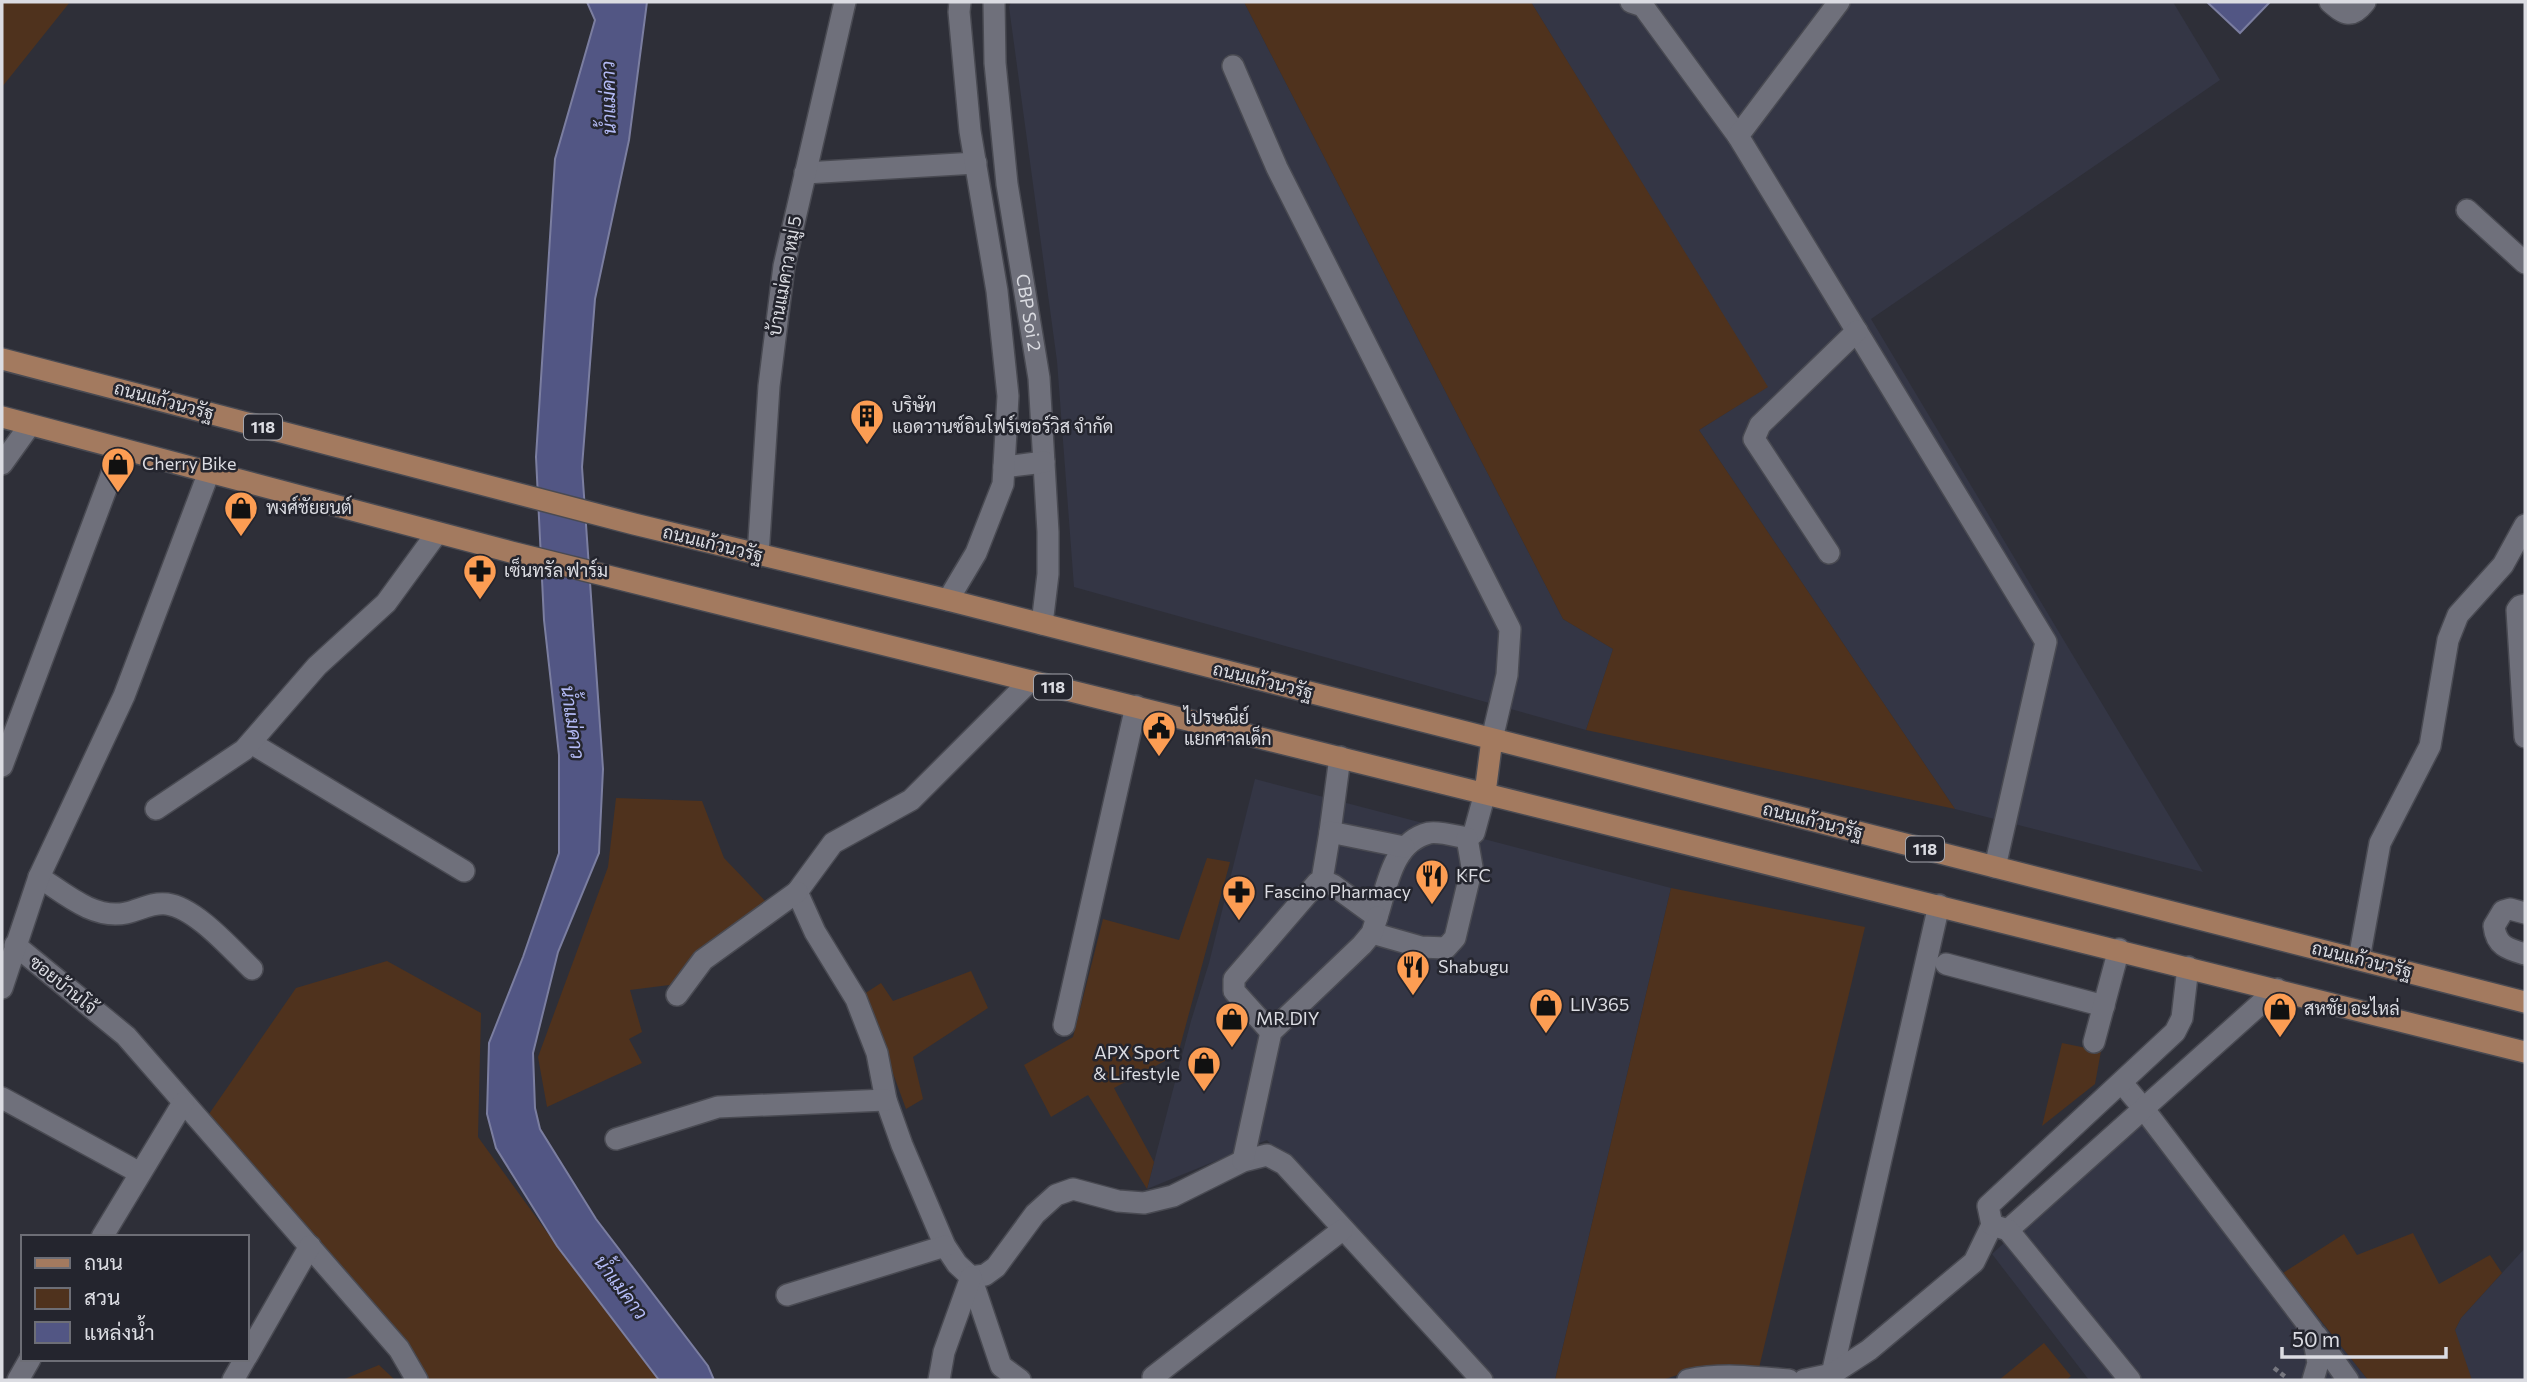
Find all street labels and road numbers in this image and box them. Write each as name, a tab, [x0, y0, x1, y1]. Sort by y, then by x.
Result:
street label: บ้านแม่คาว หมู่ 5	[763, 214, 808, 338]
street label: CBP Soi 2	[1012, 272, 1046, 353]
street label: ถนนแก้วนวรัฐ	[111, 376, 217, 426]
road number: 118	[244, 414, 282, 440]
street label: ถนนแก้วนวรัฐ	[660, 520, 766, 568]
street label: ถนนแก้วนวรัฐ	[1210, 657, 1316, 705]
road number: 118	[1034, 674, 1072, 700]
street label: ถนนแก้วนวรัฐ	[1760, 797, 1866, 845]
road number: 118	[1906, 836, 1944, 862]
street label: ถนนแก้วนวรัฐ	[2309, 936, 2415, 984]
street label: ซอยบ้านโจ้	[25, 950, 103, 1019]

